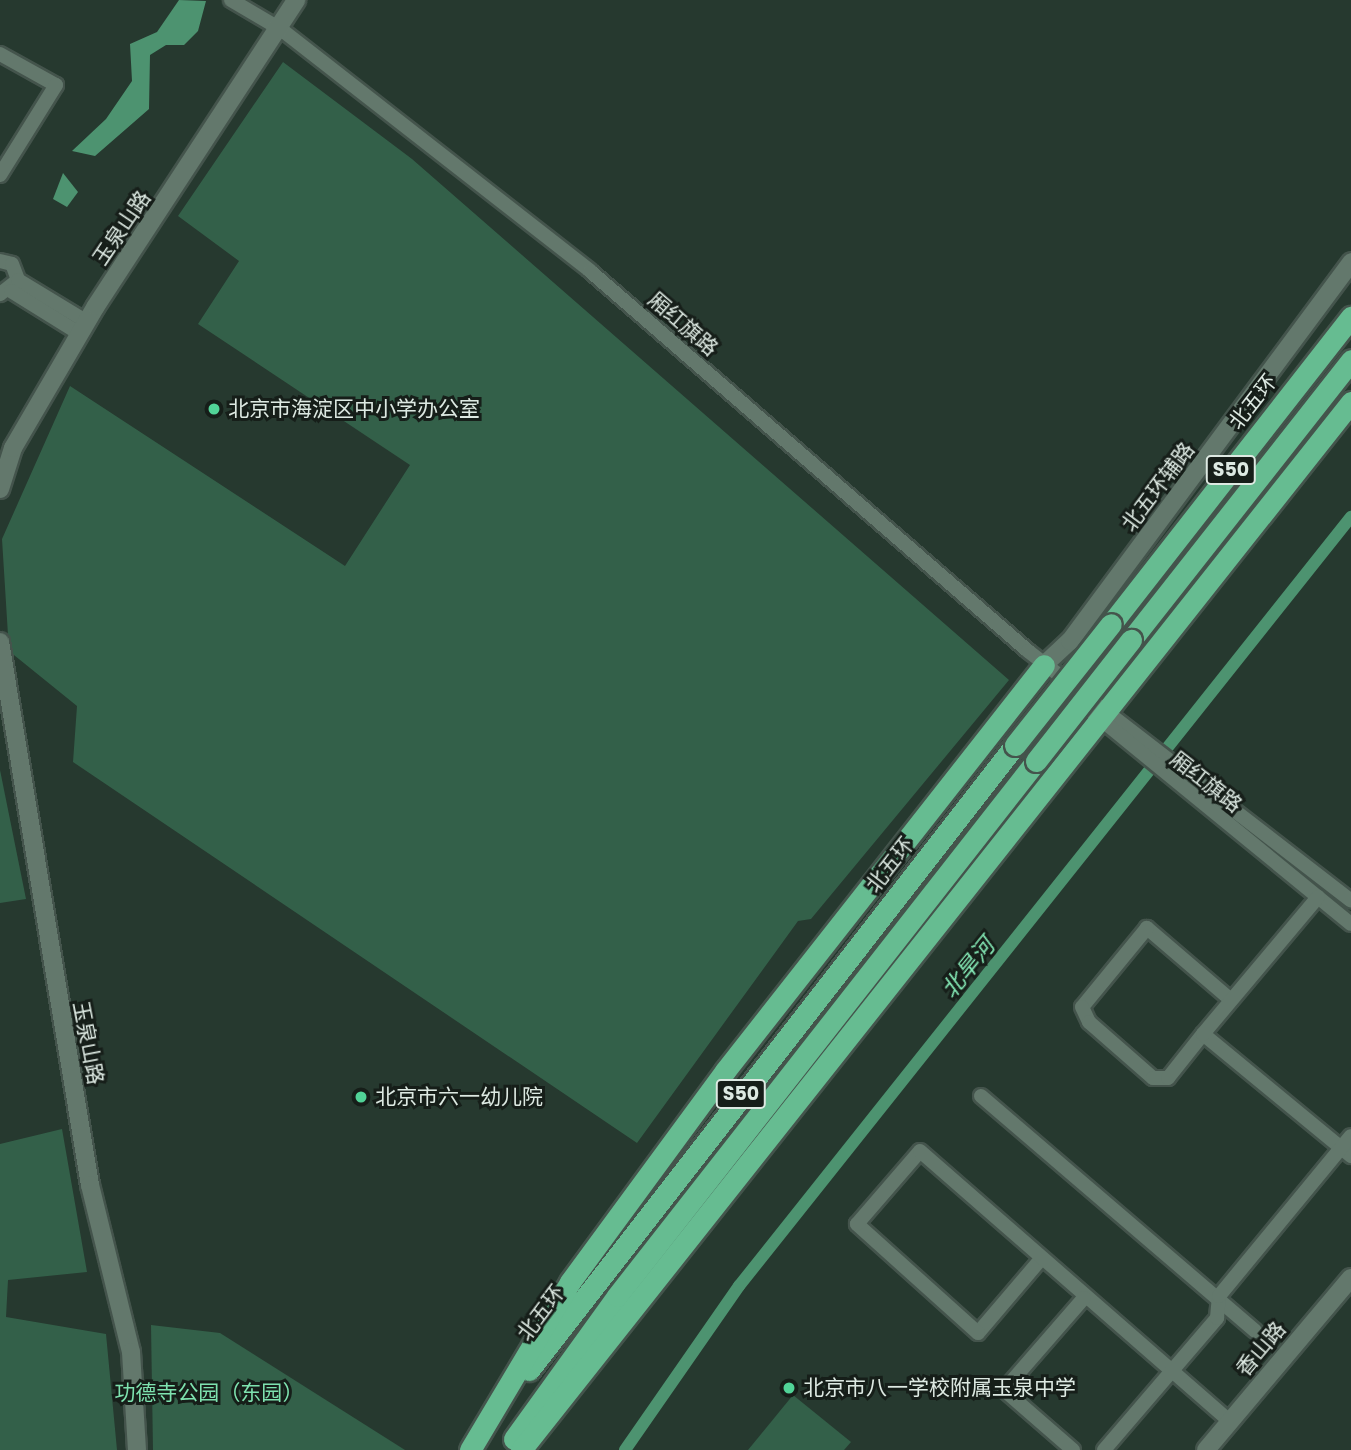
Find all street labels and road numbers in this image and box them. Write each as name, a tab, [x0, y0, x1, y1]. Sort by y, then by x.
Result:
street label: 玉泉山路	[88, 186, 156, 270]
street label: 厢红旗路	[643, 287, 723, 361]
street label: 北五环	[1224, 369, 1282, 435]
street label: 北五环辅路	[1116, 437, 1200, 537]
road number: S50	[1205, 454, 1257, 485]
street label: 厢红旗路	[1165, 746, 1247, 818]
street label: 北五环	[861, 832, 919, 898]
street label: 玉泉山路	[68, 999, 108, 1087]
road number: S50	[715, 1078, 767, 1110]
street label: 北五环	[512, 1280, 570, 1346]
street label: 香山路	[1231, 1317, 1291, 1381]

